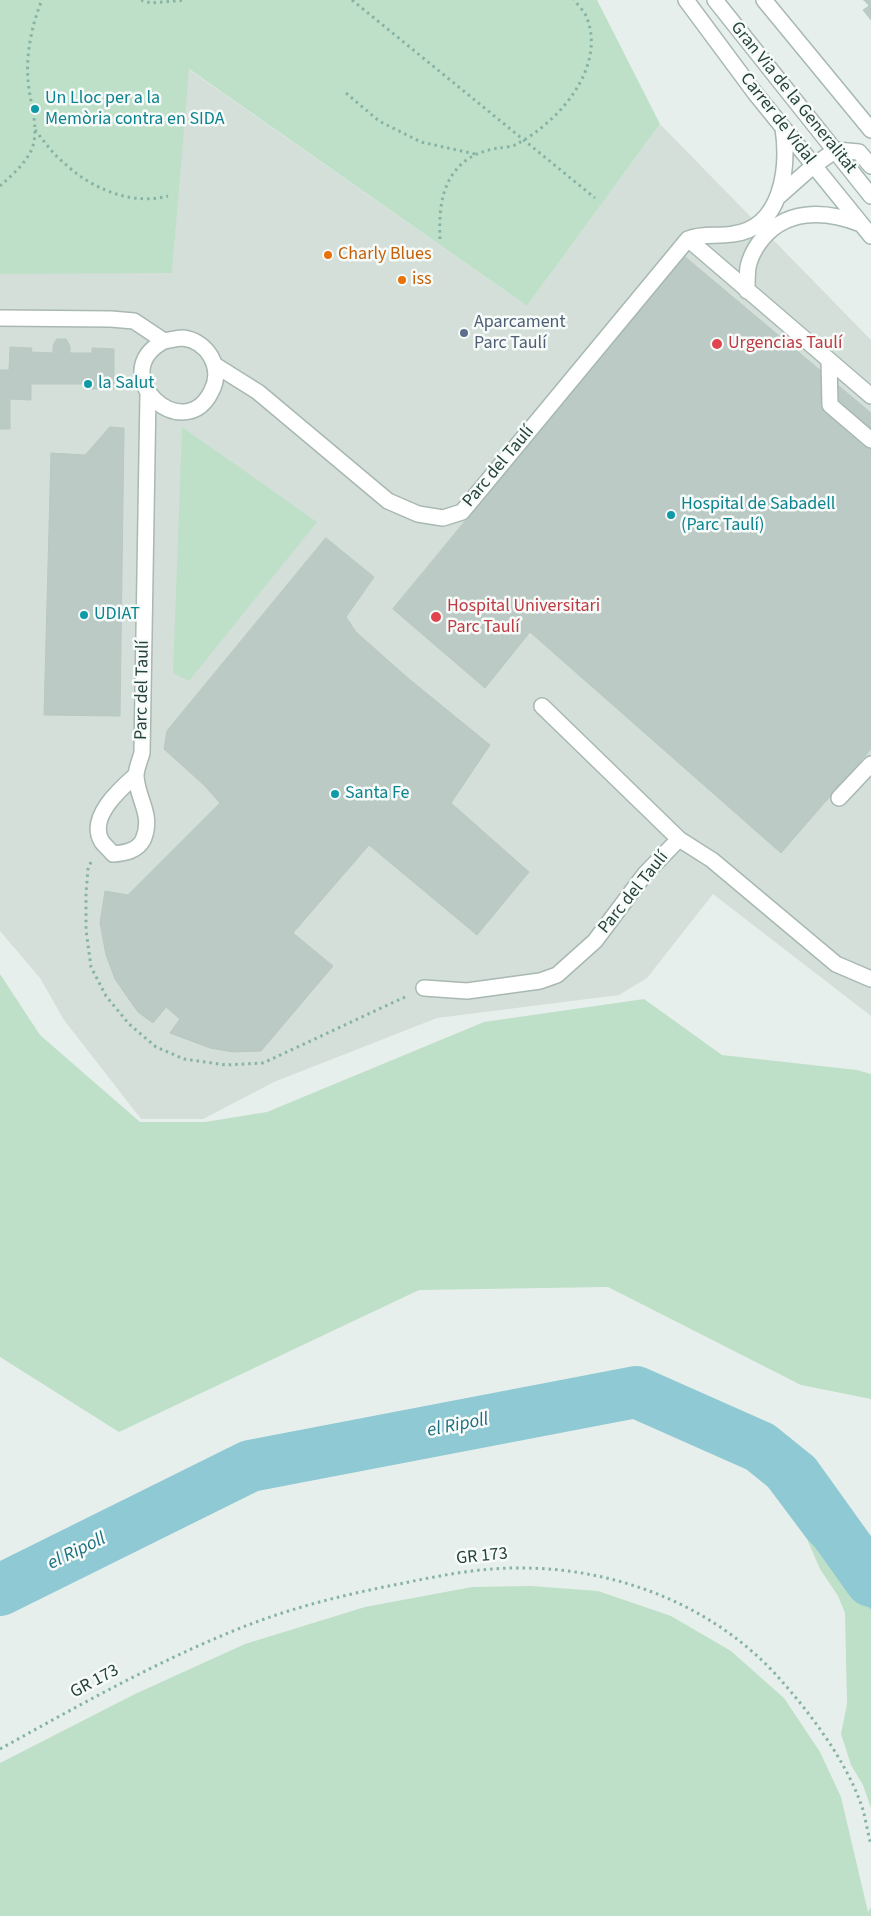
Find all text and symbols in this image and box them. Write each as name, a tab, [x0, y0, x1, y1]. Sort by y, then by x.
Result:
street label: Gran Via de la Generalitat	[725, 18, 861, 178]
street label: Carrer de Vidal	[735, 69, 819, 169]
place label: Un Lloc per a la Memòria contra en SIDA	[45, 88, 224, 130]
marker: Un Lloc per a la Memòria contra en SIDA	[29, 103, 41, 115]
place label: Charly Blues	[338, 244, 431, 266]
marker: Charly Blues	[322, 249, 334, 261]
place label: iss	[412, 269, 432, 291]
marker: iss	[396, 274, 408, 286]
place label: Aparcament Parc Taulí	[474, 312, 566, 354]
marker: Aparcament Parc Taulí	[458, 327, 470, 339]
place label: Urgencias Taulí	[728, 333, 842, 355]
marker: Urgencias Taulí	[710, 337, 724, 351]
place label: la Salut	[98, 373, 154, 395]
marker: la Salut	[82, 378, 94, 390]
street label: Parc del Taulí	[459, 422, 539, 512]
place label: Hospital de Sabadell (Parc Taulí)	[681, 494, 835, 536]
marker: Hospital de Sabadell (Parc Taulí)	[665, 509, 677, 521]
place label: Hospital Universitari Parc Taulí	[447, 596, 600, 638]
place label: UDIAT	[94, 604, 140, 626]
marker: UDIAT	[78, 609, 90, 621]
marker: Hospital Universitari Parc Taulí	[429, 610, 443, 624]
street label: Parc del Taulí	[131, 640, 155, 740]
place label: Santa Fe	[345, 783, 409, 805]
marker: Santa Fe	[329, 788, 341, 800]
street label: Parc del Taulí	[594, 847, 674, 939]
water label: el Ripoll	[425, 1409, 491, 1443]
water label: el Ripoll	[44, 1528, 110, 1576]
street label: GR 173	[455, 1544, 509, 1570]
street label: GR 173	[67, 1660, 123, 1704]

